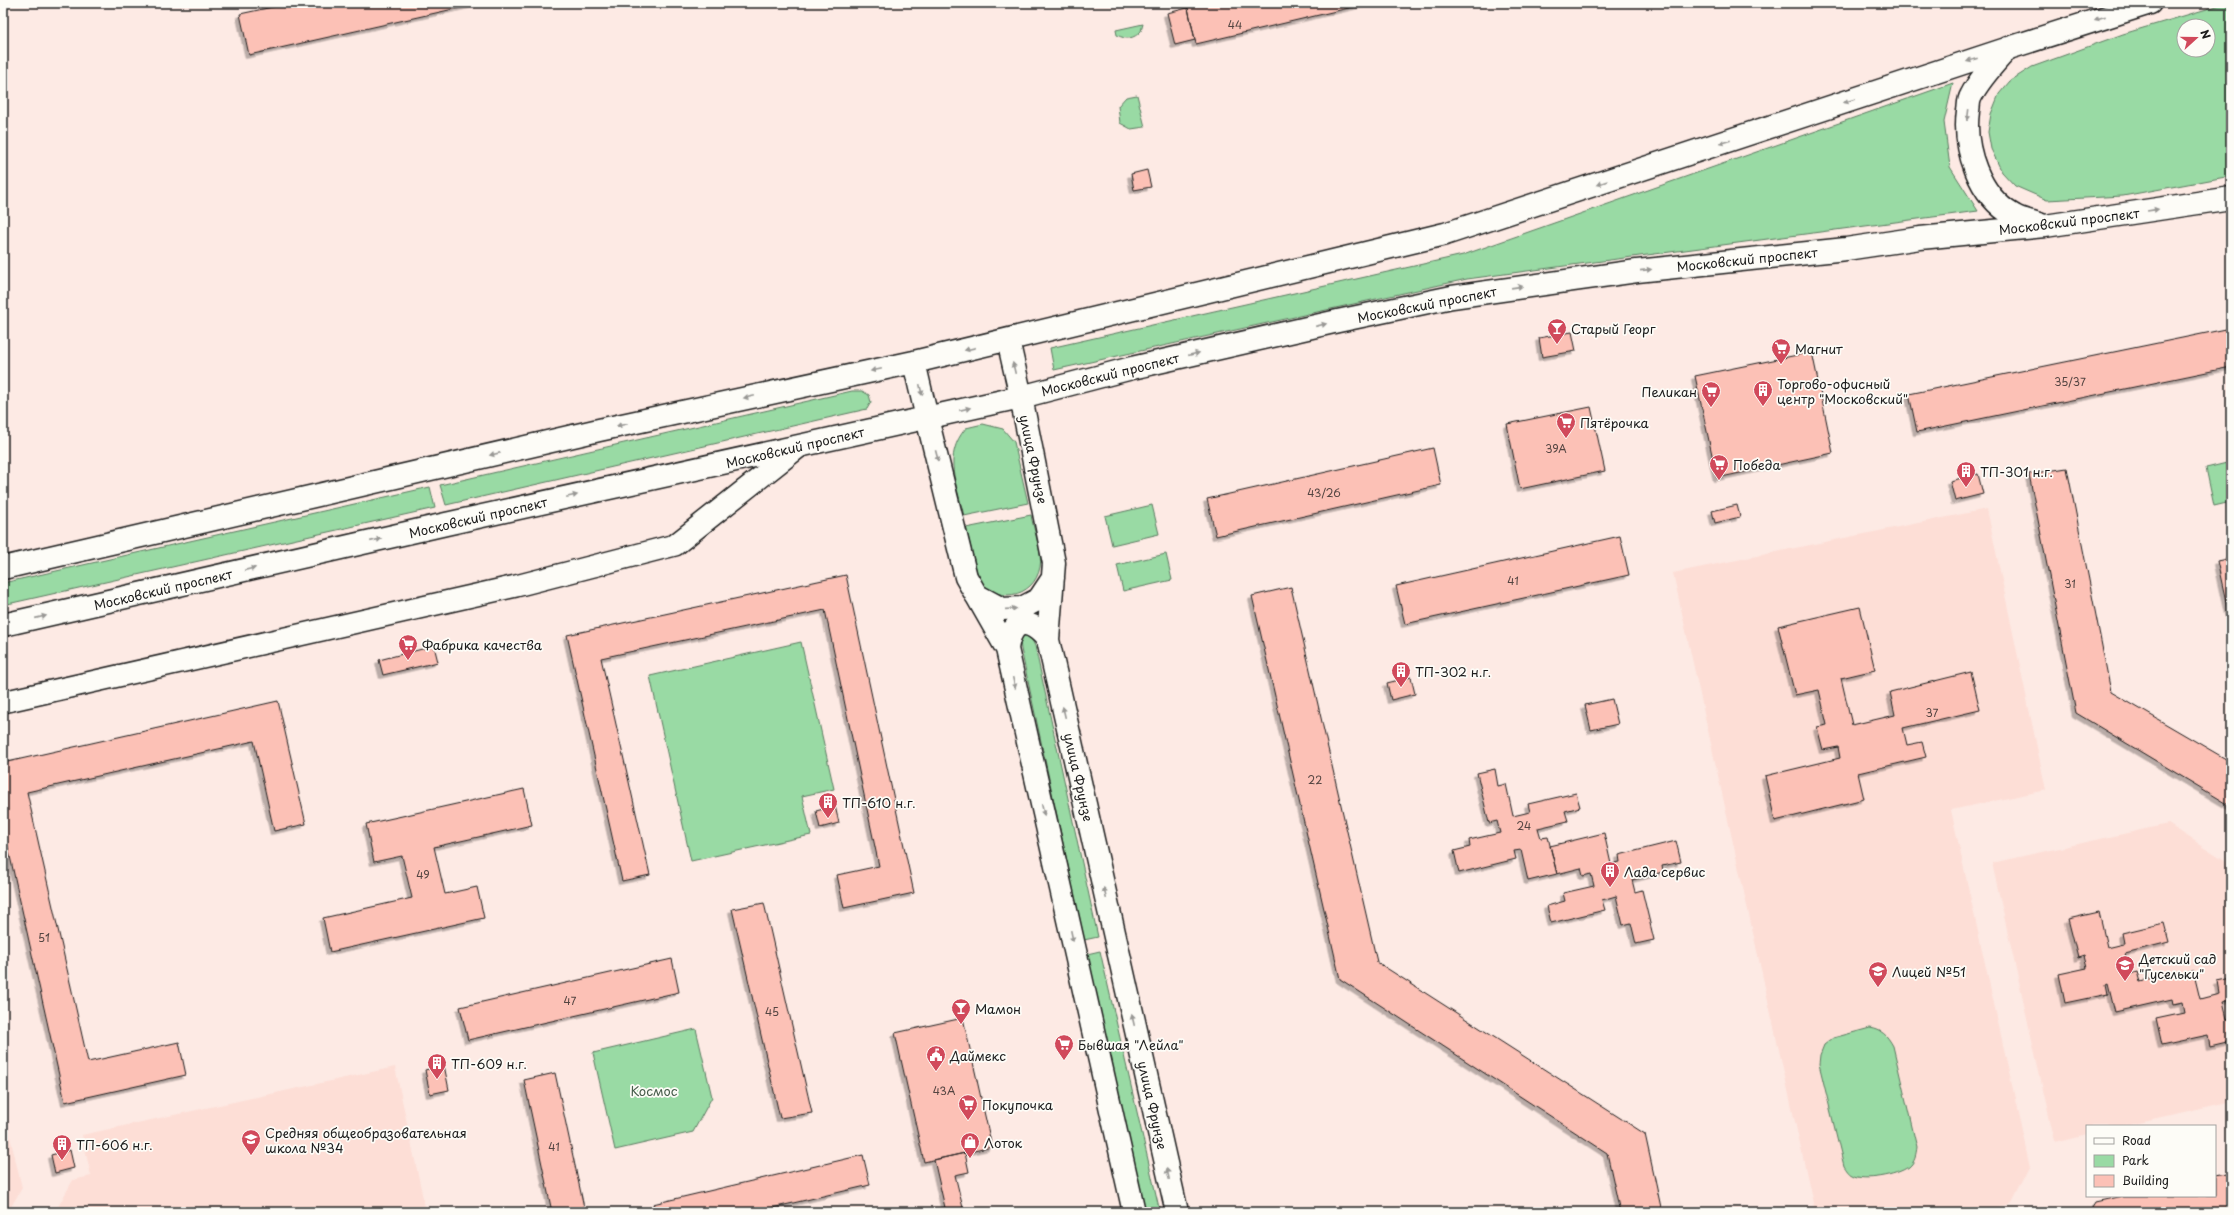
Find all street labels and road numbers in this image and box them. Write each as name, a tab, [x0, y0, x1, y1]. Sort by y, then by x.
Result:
street label: Московский проспект	[1998, 203, 2141, 239]
street label: Московский проспект	[1676, 242, 1819, 276]
street label: Московский проспект	[1356, 281, 1499, 327]
street label: Московский проспект	[1039, 347, 1182, 400]
street label: улица Фрунзе	[1015, 413, 1053, 506]
street label: Московский проспект	[724, 422, 867, 472]
street label: Московский проспект	[407, 492, 550, 542]
street label: Московский проспект	[92, 564, 235, 614]
street label: улица Фрунзе	[1060, 731, 1099, 824]
street label: улица Фрунзе	[1134, 1059, 1173, 1152]

